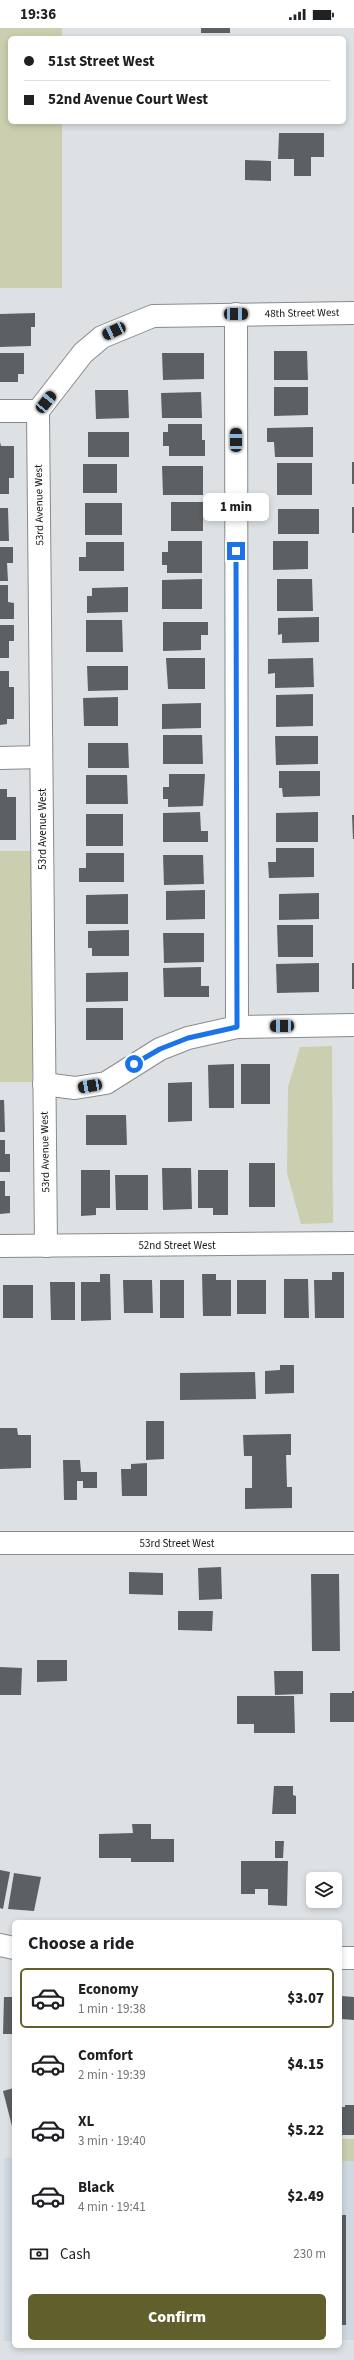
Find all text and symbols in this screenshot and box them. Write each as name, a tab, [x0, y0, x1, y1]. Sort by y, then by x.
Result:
text: 19:36	[20, 4, 56, 25]
text: 51st Street West	[48, 51, 155, 72]
text: 52nd Avenue Court West	[48, 89, 208, 110]
street label: 48th Street West	[264, 305, 340, 321]
car	[224, 308, 248, 320]
car	[101, 320, 127, 342]
car	[34, 389, 58, 415]
car	[230, 428, 242, 452]
street label: 53rd Avenue West	[31, 464, 47, 546]
callout: 1 min	[203, 493, 269, 521]
text: 1 min	[220, 498, 252, 516]
route end	[227, 542, 245, 560]
street label: 53rd Avenue West	[35, 788, 50, 870]
car	[270, 1020, 294, 1032]
route start	[125, 1055, 143, 1073]
car	[77, 1078, 103, 1094]
street label: 53rd Avenue West	[37, 1111, 53, 1193]
street label: 52nd Street West	[138, 1238, 216, 1253]
street label: 53rd Street West	[140, 1536, 215, 1551]
map controls	[306, 1872, 342, 1908]
button: layers	[306, 1872, 342, 1908]
text: Choose a ride	[28, 1931, 134, 1956]
text: Economy	[78, 1979, 139, 2000]
icon: car	[30, 1980, 66, 2016]
text: $3.07	[287, 1988, 324, 2009]
text: 1 min · 19:38	[78, 2000, 146, 2018]
text: Comfort	[78, 2045, 133, 2066]
icon: car	[30, 2046, 66, 2082]
text: $4.15	[287, 2054, 324, 2075]
text: 2 min · 19:39	[78, 2066, 146, 2084]
text: XL	[78, 2111, 94, 2132]
icon: car	[30, 2112, 66, 2148]
text: $5.22	[287, 2120, 324, 2141]
text: 3 min · 19:40	[78, 2132, 146, 2150]
text: Black	[78, 2177, 115, 2198]
icon: car	[30, 2178, 66, 2214]
text: $2.49	[287, 2186, 324, 2207]
text: 4 min · 19:41	[78, 2198, 146, 2216]
icon: cash	[28, 2243, 50, 2265]
text: Cash	[60, 2244, 91, 2265]
text: 230 m	[293, 2245, 326, 2263]
button: Confirm	[28, 2294, 326, 2340]

